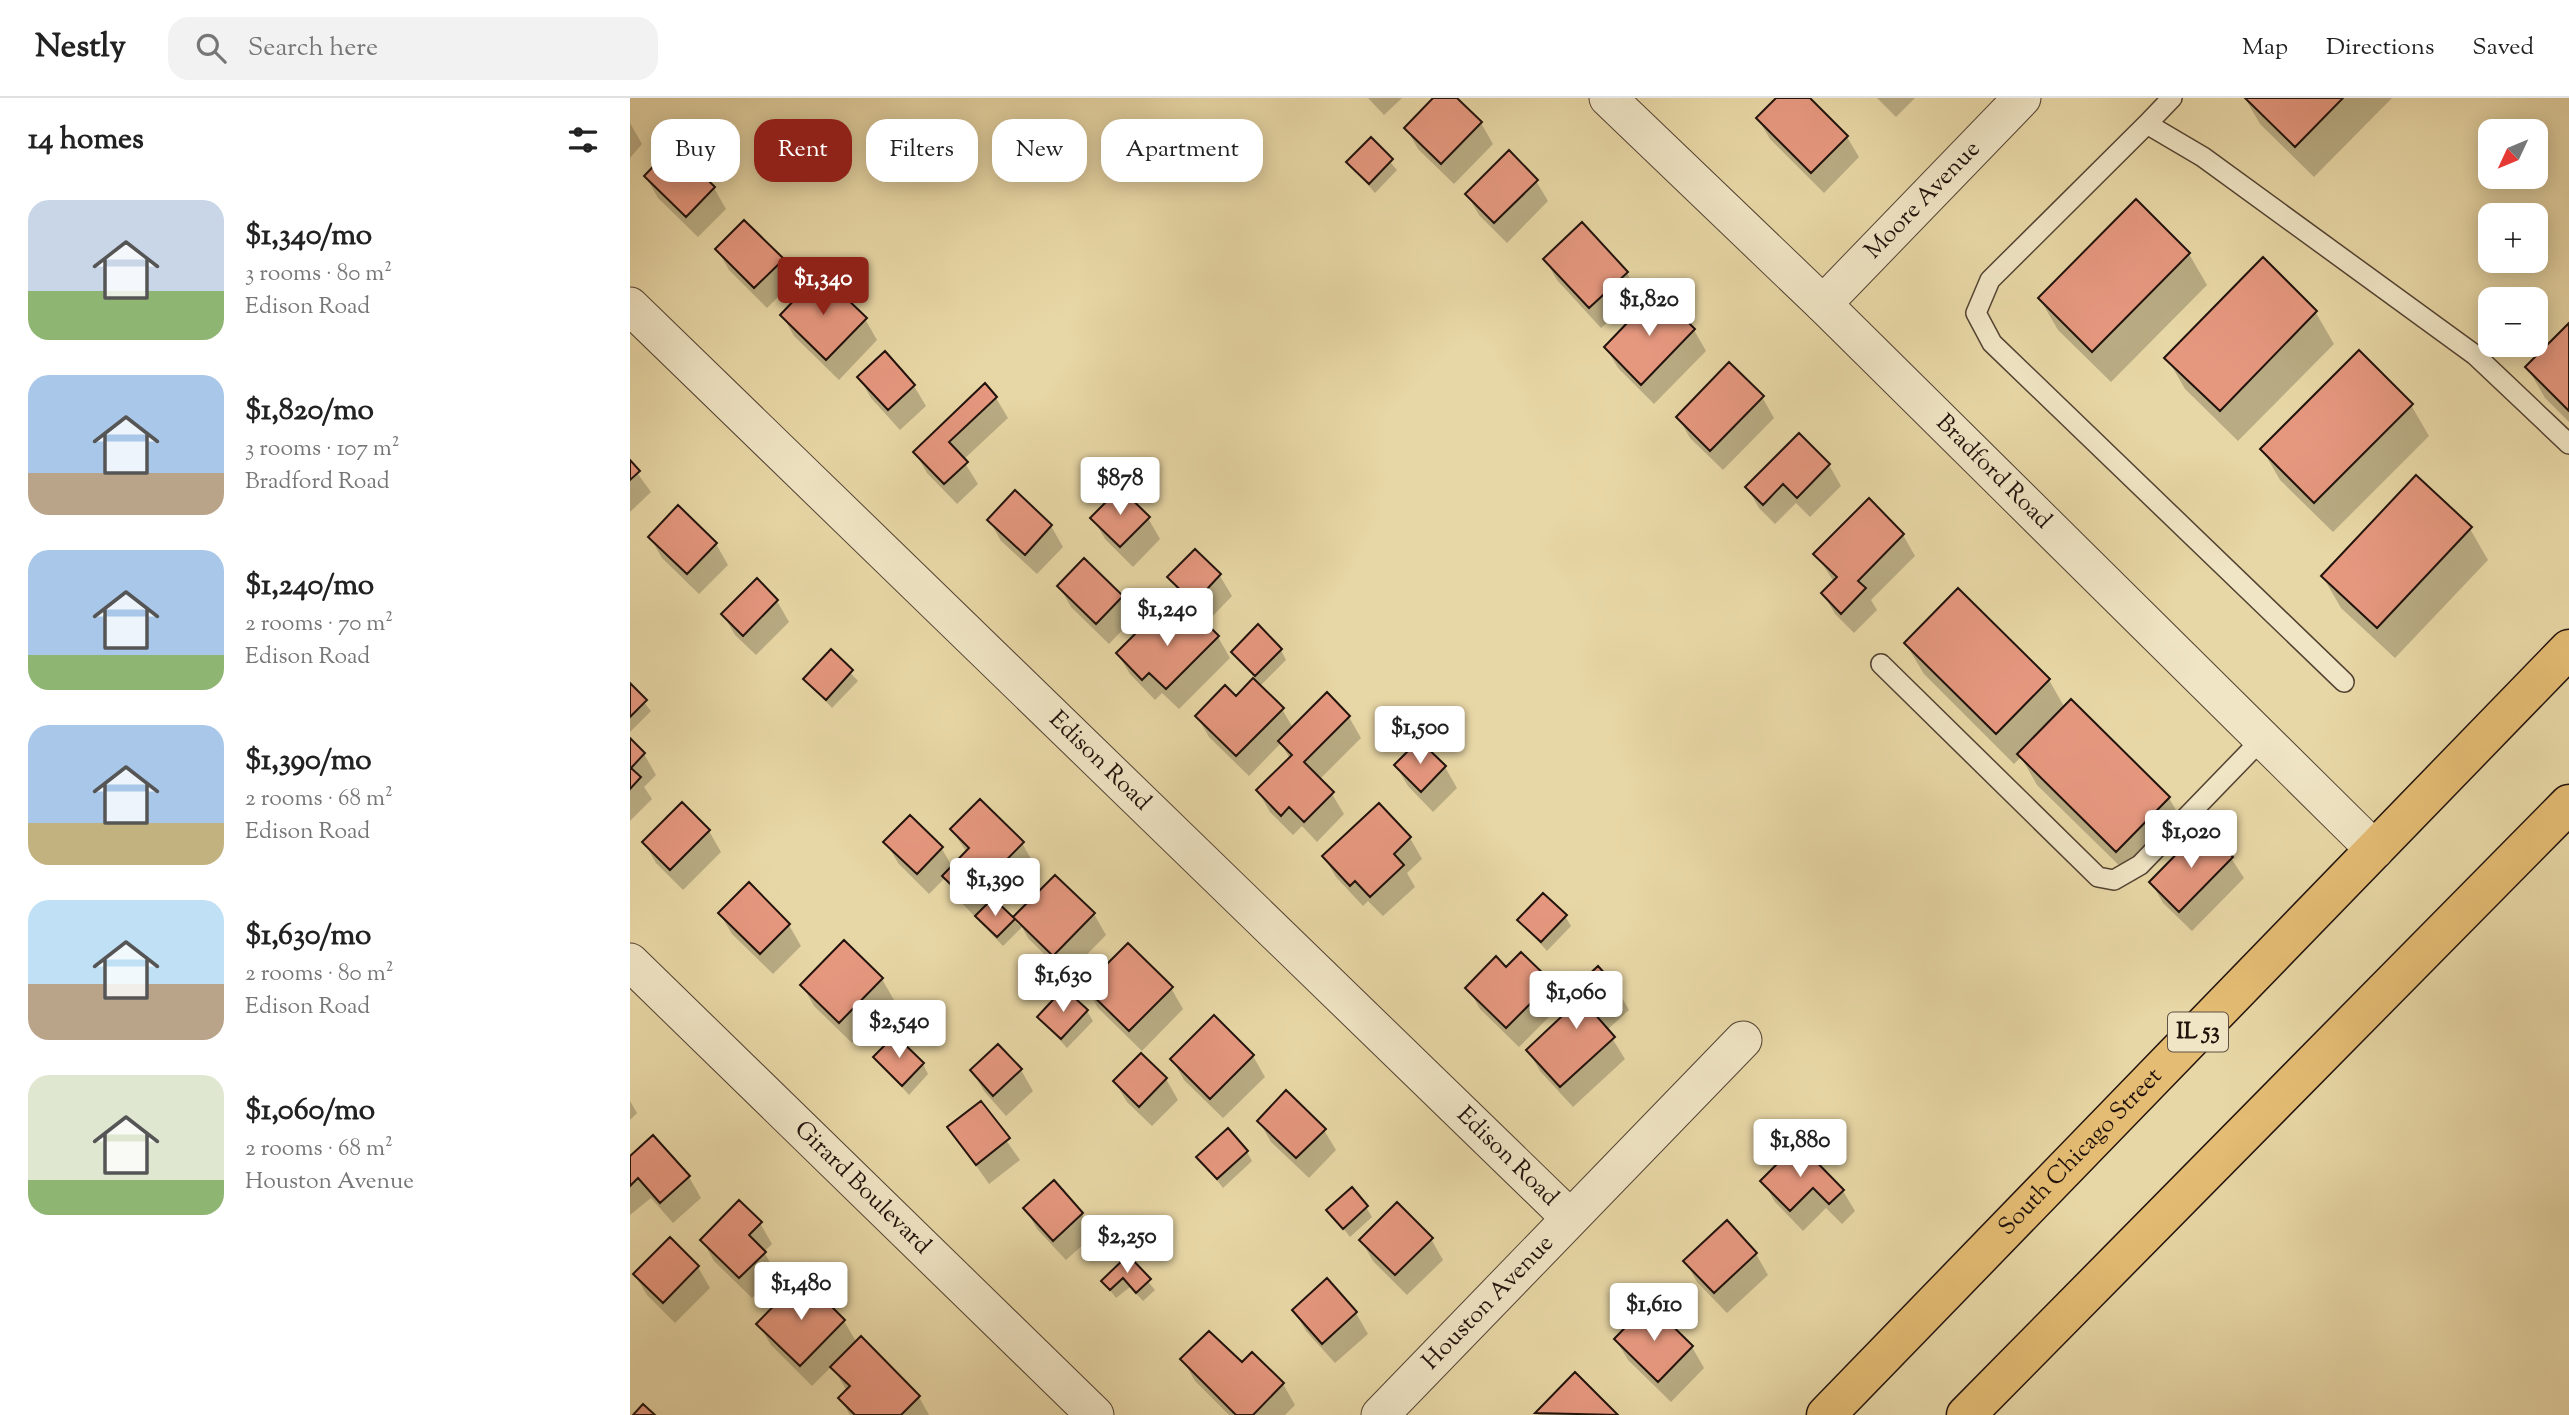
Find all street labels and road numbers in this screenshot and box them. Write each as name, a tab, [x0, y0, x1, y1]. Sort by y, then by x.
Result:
street label: Moore Avenue	[1857, 133, 1989, 267]
street label: Bradford Road	[1927, 407, 2059, 538]
street label: Edison Road	[1041, 704, 1158, 819]
road number: IL 53	[2168, 1012, 2228, 1051]
street label: South Chicago Street	[1991, 1061, 2170, 1244]
street label: Edison Road	[1448, 1099, 1566, 1215]
street label: Girard Boulevard	[786, 1113, 938, 1263]
street label: Houston Avenue	[1415, 1228, 1562, 1378]

